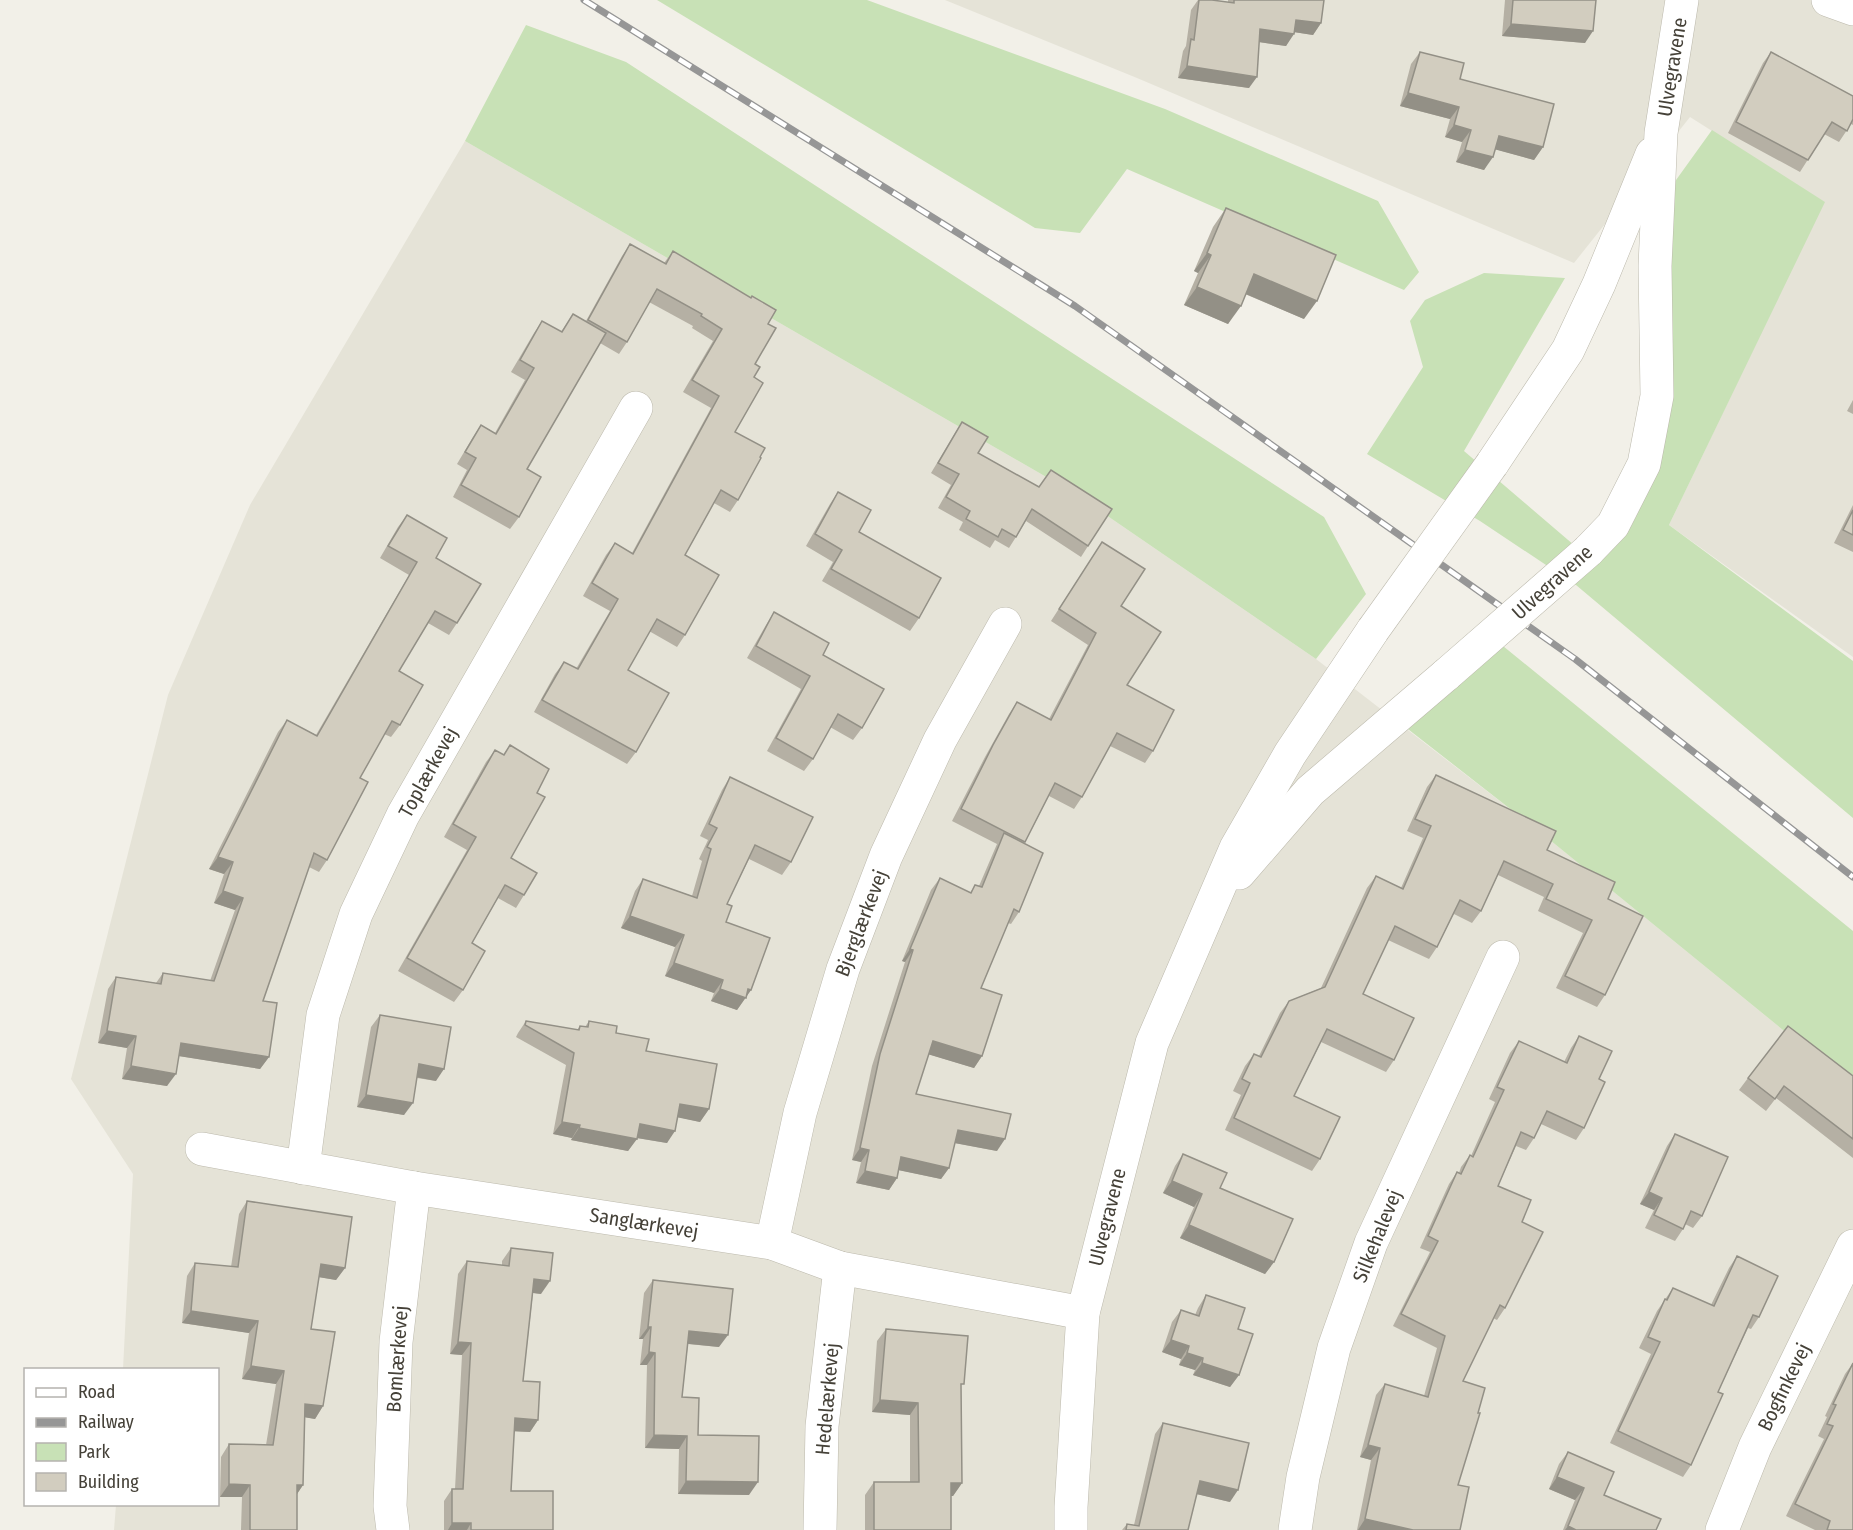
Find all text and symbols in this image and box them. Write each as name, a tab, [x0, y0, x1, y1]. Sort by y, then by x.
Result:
street label: Ulvegravene	[1652, 16, 1692, 118]
street label: Ulvegravene	[1507, 540, 1597, 624]
street label: Toplærkevej	[393, 723, 463, 821]
street label: Bjerglærkevej	[830, 866, 892, 980]
street label: Ulvegravene	[1083, 1166, 1131, 1268]
street label: Silkehalevej	[1347, 1186, 1407, 1286]
street label: Sanglærkevej	[588, 1203, 700, 1243]
street label: Bomlærkevej	[381, 1305, 413, 1413]
street label: Bogfinkevej	[1752, 1339, 1816, 1435]
street label: Hedelærkevej	[810, 1342, 844, 1456]
legend	[24, 1368, 219, 1506]
text: Road	[78, 1381, 115, 1403]
text: Railway	[78, 1411, 134, 1433]
text: Park	[78, 1441, 111, 1463]
text: Building	[78, 1471, 139, 1493]

